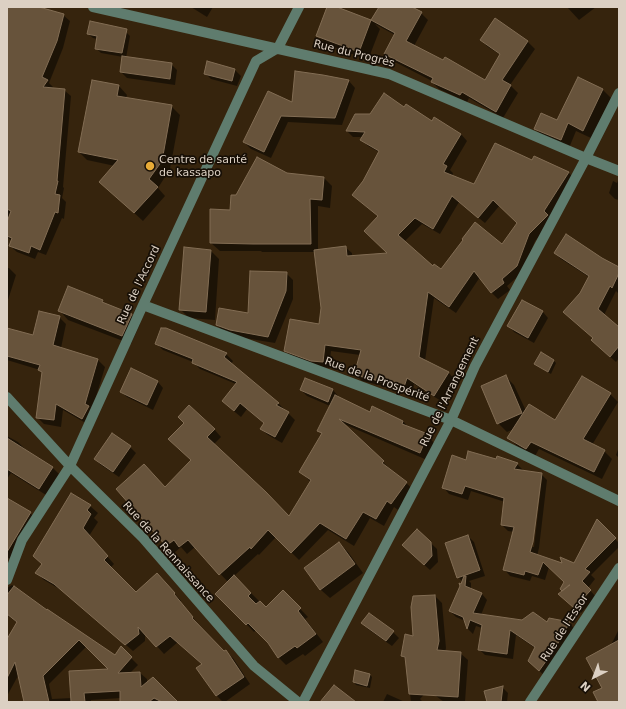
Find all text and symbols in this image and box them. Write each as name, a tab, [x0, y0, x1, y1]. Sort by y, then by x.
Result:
street label: Rue du Progrès	[312, 38, 396, 70]
place label: Centre de santé de kassapo	[159, 153, 247, 179]
marker: Centre de santé de kassapo	[144, 160, 156, 172]
street label: Rue de l'Accord	[115, 244, 163, 326]
street label: Rue de l'Arrangement	[418, 335, 482, 449]
street label: Rue de la Prospérité	[323, 355, 431, 405]
street label: Rue de la Rennaissance	[119, 499, 217, 605]
street label: Rue de l'Essor	[538, 592, 592, 664]
north arrow	[574, 657, 614, 697]
text: N	[578, 678, 593, 694]

